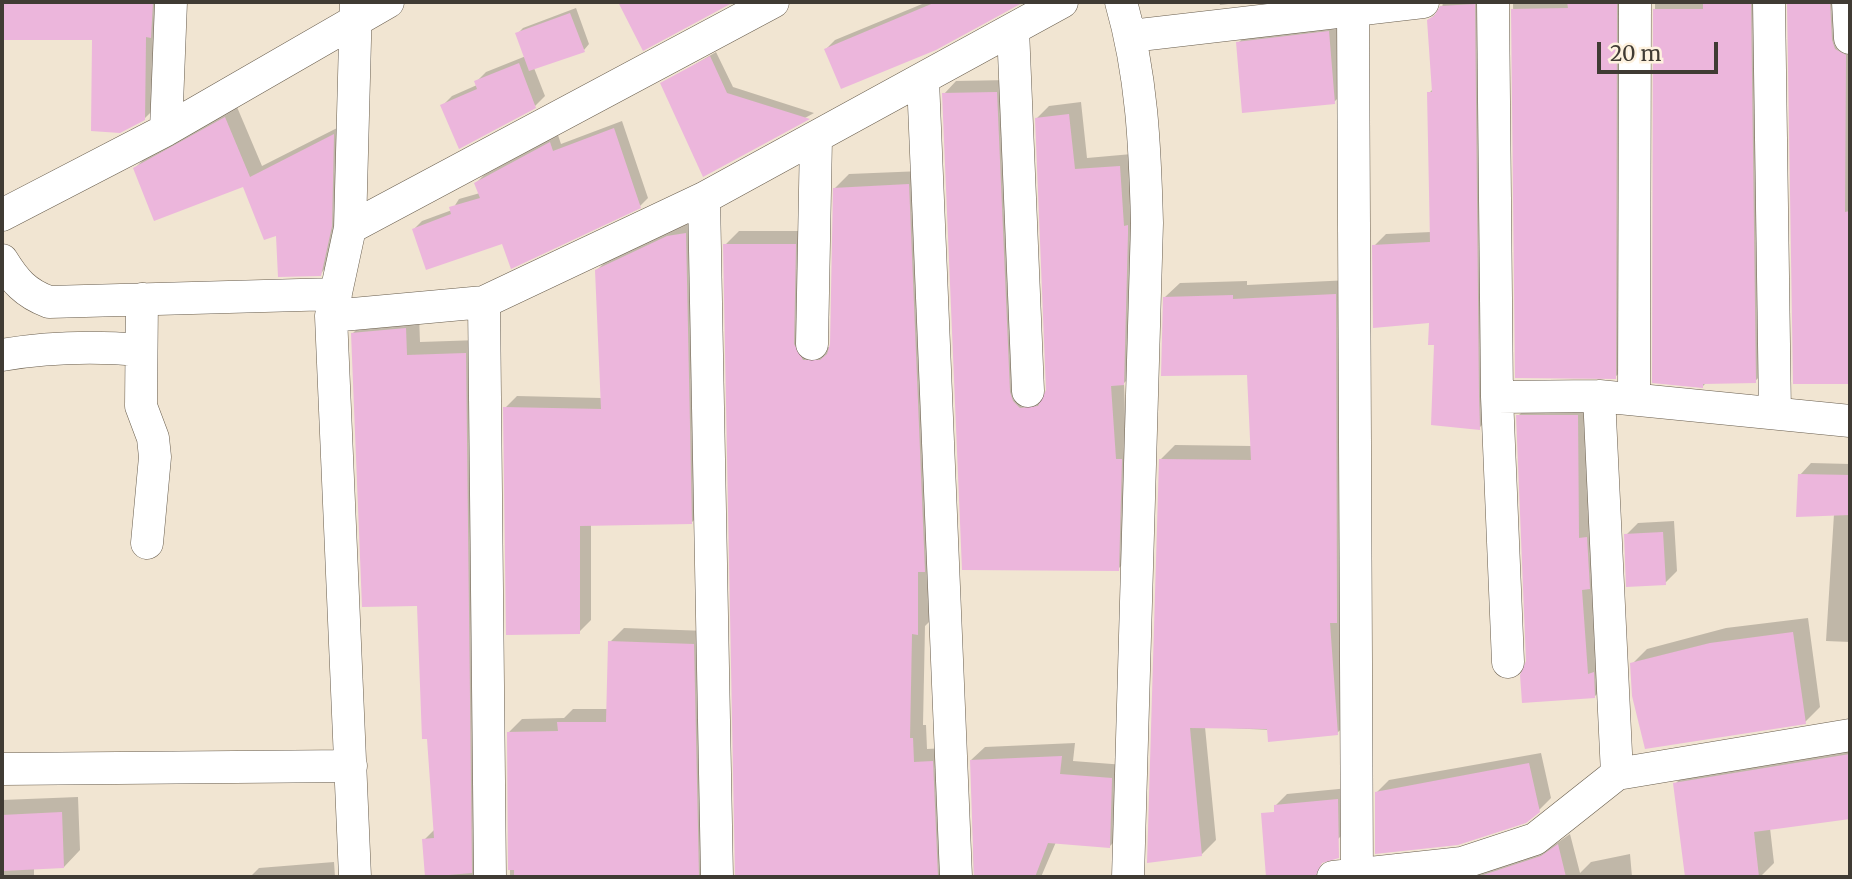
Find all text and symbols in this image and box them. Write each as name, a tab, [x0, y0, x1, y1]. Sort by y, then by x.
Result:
scale bar	[1600, 28, 1721, 72]
text: 20 m	[1610, 40, 1661, 67]

